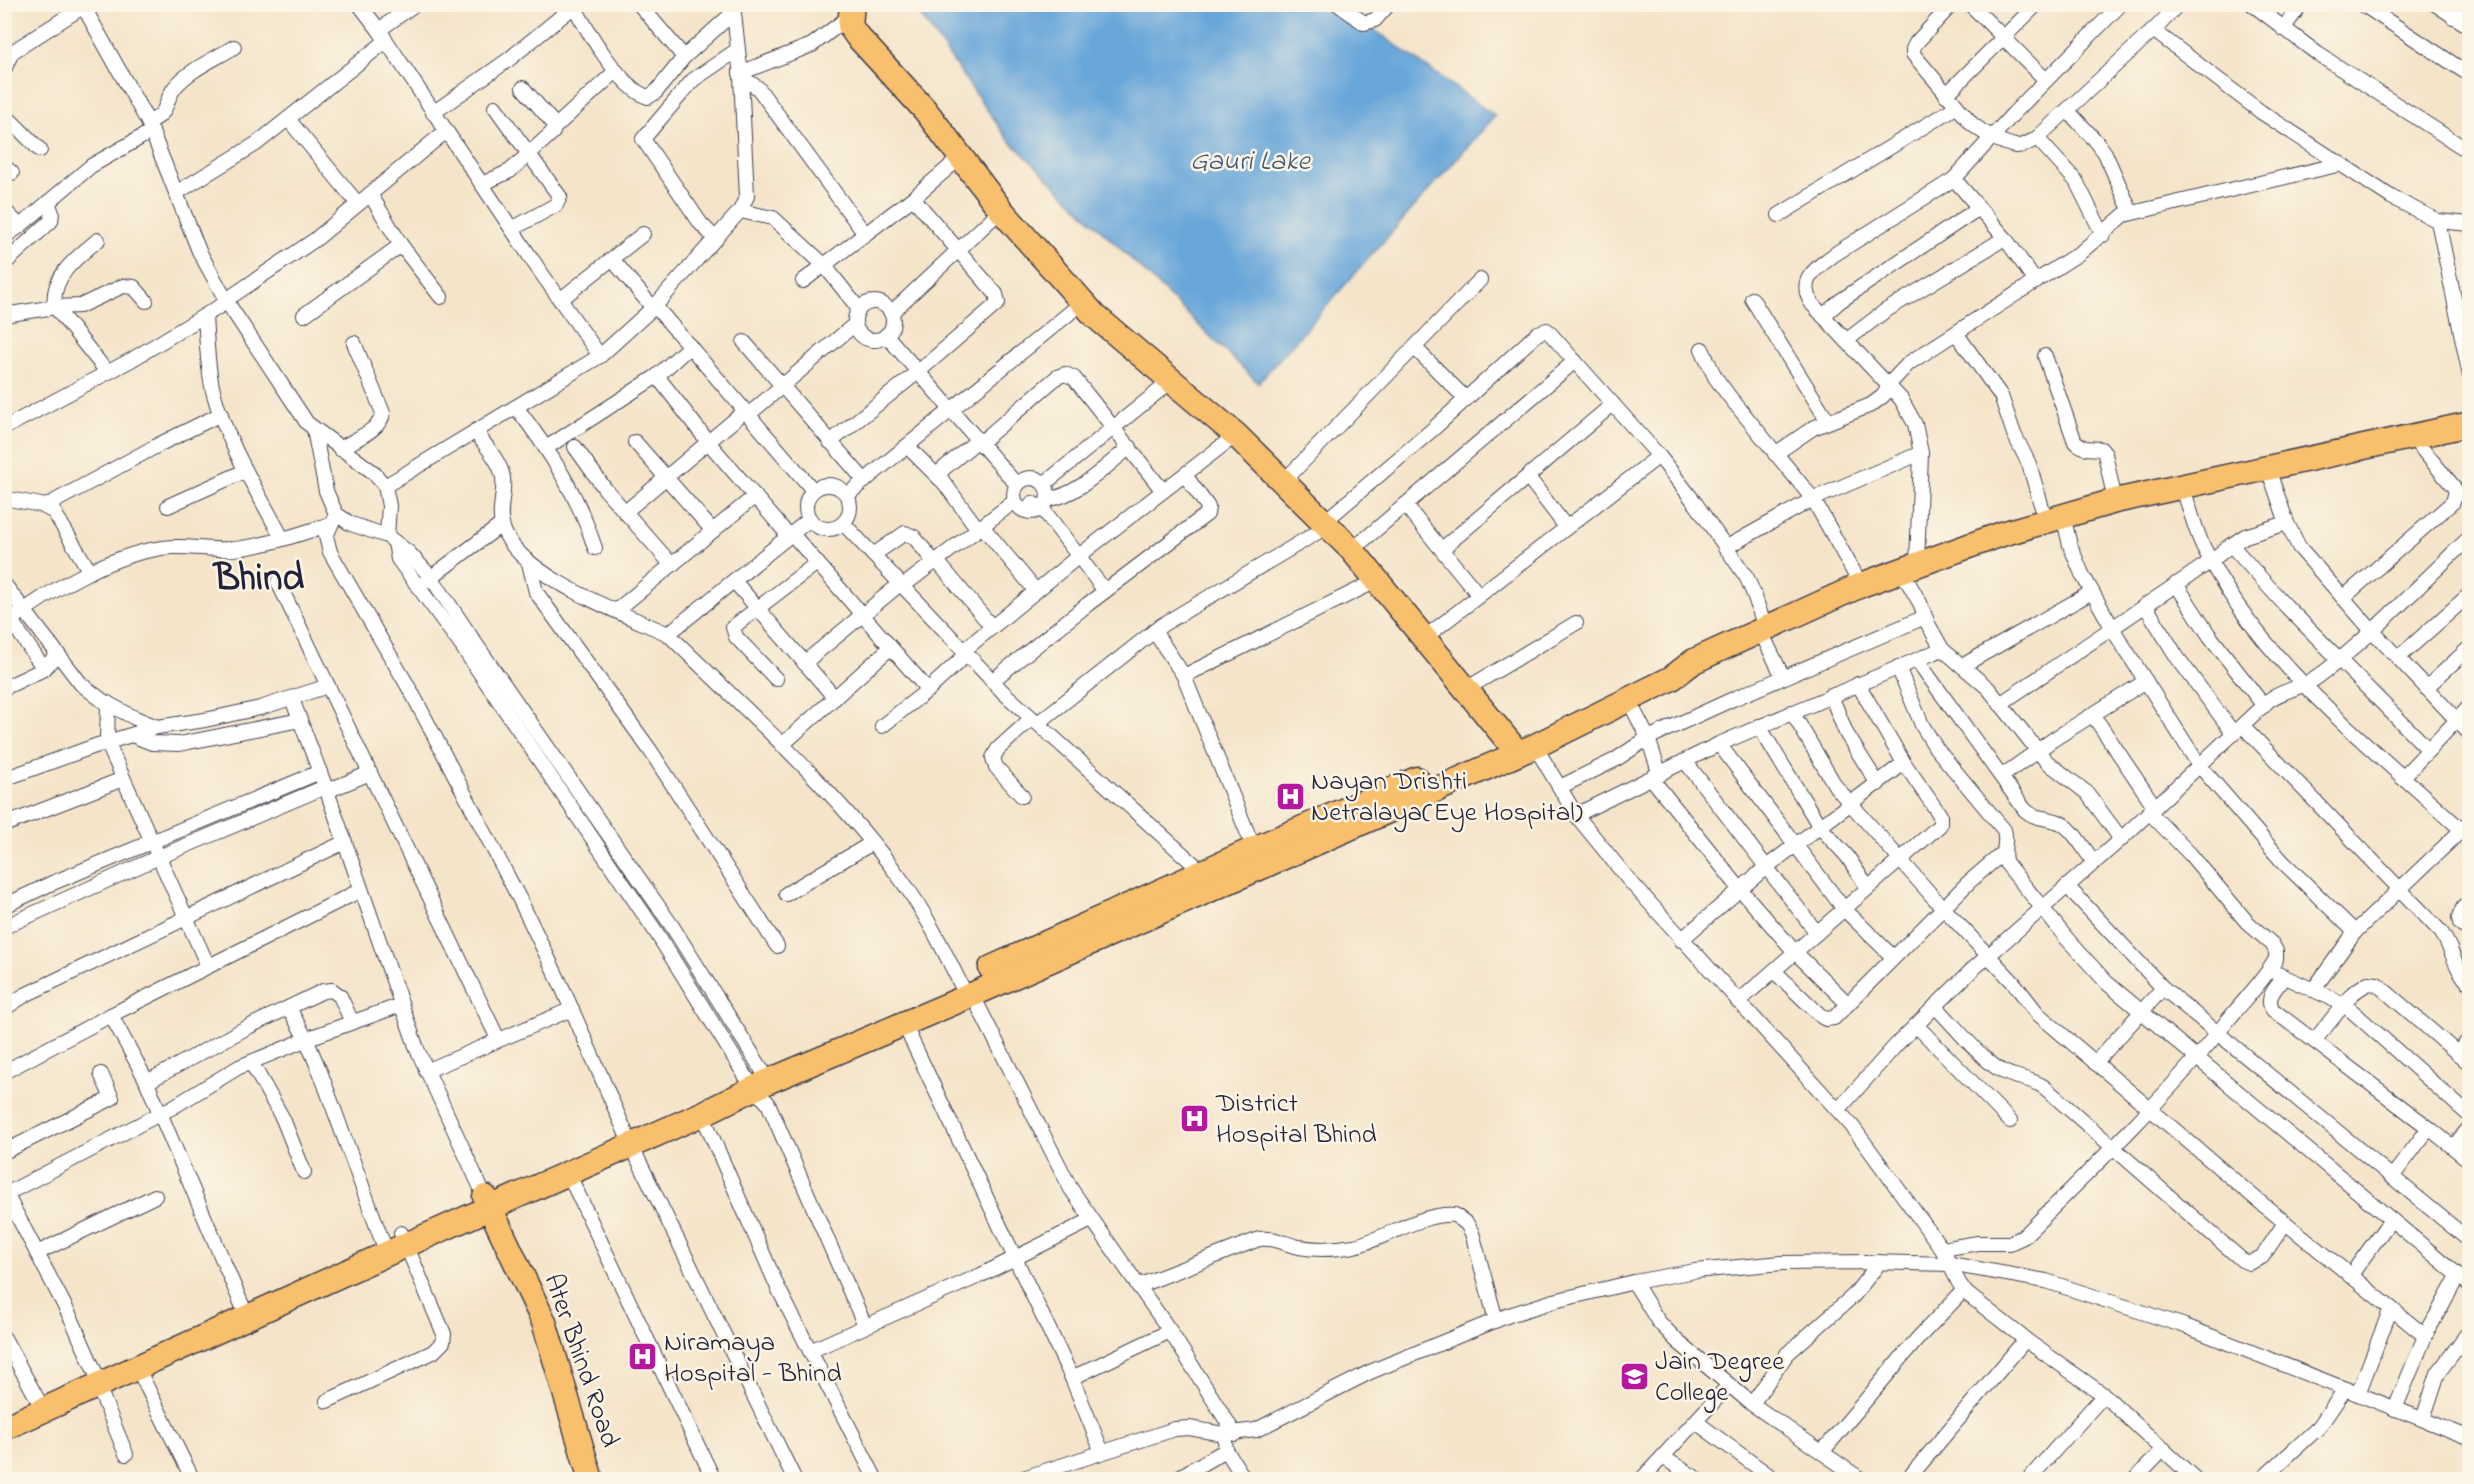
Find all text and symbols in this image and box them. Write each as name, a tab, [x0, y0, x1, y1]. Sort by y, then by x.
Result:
water label: Gauri Lake	[1190, 142, 1311, 183]
district label: Bhind	[212, 551, 304, 608]
place label: Nayan Drishti Netralaya(Eye Hospital)	[1311, 763, 1583, 833]
hospital icon: Nayan Drishti Netralaya(Eye Hospital)	[1274, 780, 1306, 812]
place label: District Hospital Bhind	[1215, 1085, 1377, 1155]
hospital icon: District Hospital Bhind	[1179, 1102, 1211, 1134]
street label: Ater Bhind Road	[533, 1269, 629, 1453]
place label: Niramaya Hospital - Bhind	[664, 1324, 842, 1394]
hospital icon: Niramaya Hospital - Bhind	[627, 1341, 659, 1373]
place label: Jain Degree College	[1655, 1343, 1785, 1413]
school or university icon: Jain Degree College	[1618, 1360, 1650, 1392]

